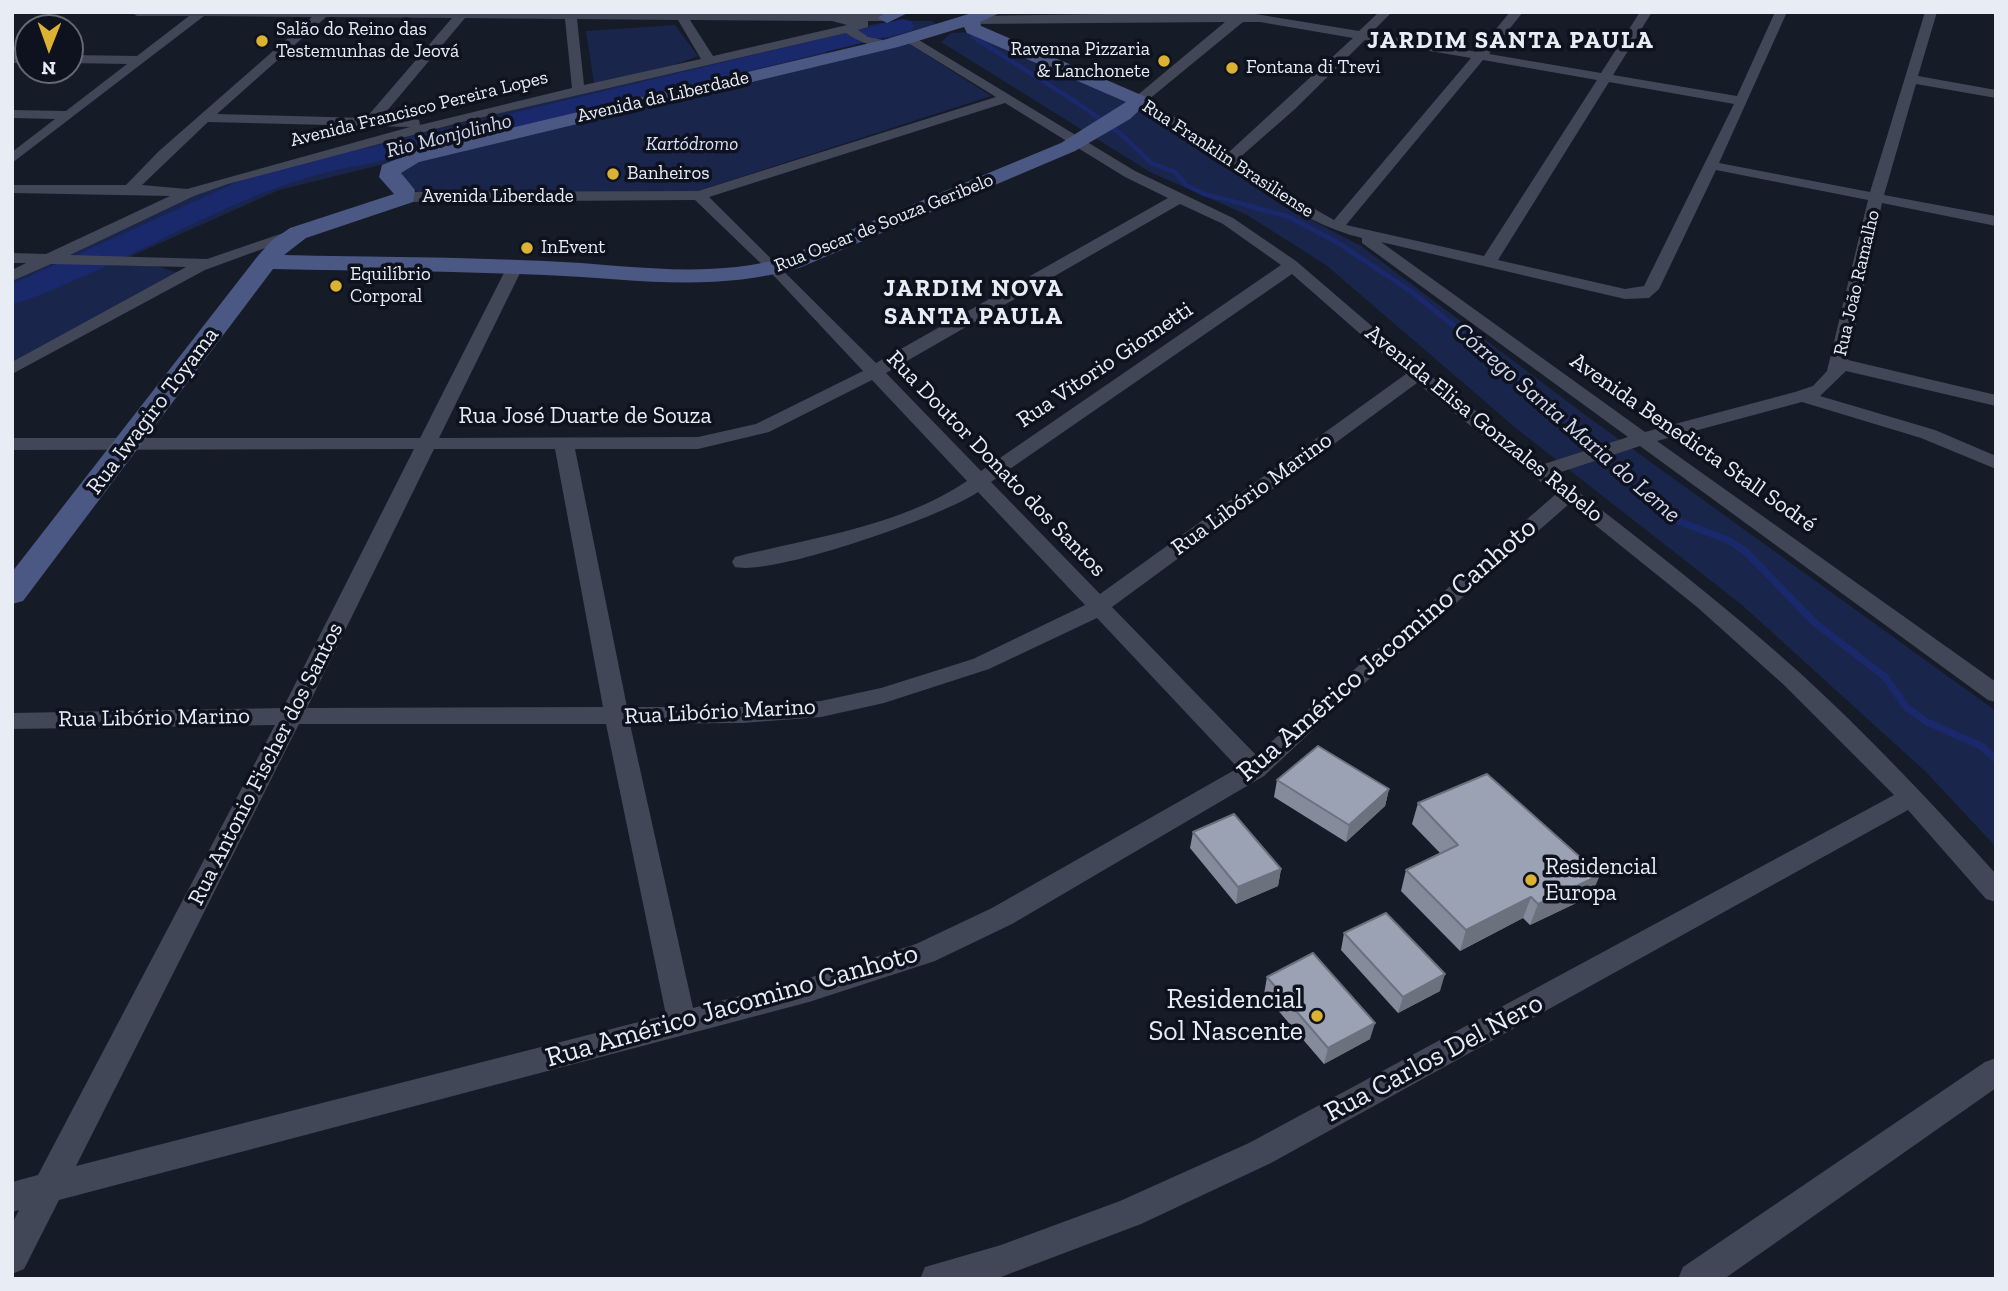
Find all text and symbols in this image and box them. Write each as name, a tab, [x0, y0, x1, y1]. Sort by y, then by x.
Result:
north arrow	[14, 14, 84, 84]
place label: Salão do Reino das Testemunhas de Jeová	[276, 19, 459, 63]
district label: JARDIM SANTA PAULA	[1369, 27, 1653, 55]
marker: Salão do Reino das Testemunhas de Jeová	[254, 33, 270, 49]
place label: Ravenna Pizzaria & Lanchonete	[1010, 39, 1150, 83]
marker: Ravenna Pizzaria & Lanchonete	[1156, 53, 1172, 69]
text: N	[41, 57, 56, 80]
place label: Fontana di Trevi	[1246, 57, 1381, 79]
marker: Fontana di Trevi	[1224, 60, 1240, 76]
street label: Avenida Francisco Pereira Lopes	[288, 66, 550, 152]
street label: Avenida da Liberdade	[575, 66, 751, 128]
street label: Rua Franklin Brasiliense	[1138, 95, 1318, 223]
water label: Rio Monjolinho	[384, 108, 514, 164]
park label: Kartódromo	[646, 134, 738, 156]
place label: Banheiros	[627, 163, 709, 185]
marker: Banheiros	[605, 166, 621, 182]
street label: Rua Oscar de Souza Geribelo	[771, 169, 997, 277]
street label: Avenida Liberdade	[422, 186, 574, 208]
street label: Rua João Ramalho	[1829, 208, 1885, 358]
place label: InEvent	[541, 237, 605, 259]
marker: InEvent	[519, 240, 535, 256]
place label: Equilíbrio Corporal	[350, 264, 431, 308]
district label: JARDIM NOVA SANTA PAULA	[885, 275, 1063, 331]
marker: Equilíbrio Corporal	[328, 278, 344, 294]
street label: Rua Vitorio Giometti	[1012, 296, 1198, 434]
water label: Córrego Santa Maria do Leme	[1448, 317, 1686, 529]
street label: Avenida Elisa Gonzales Rabelo	[1359, 319, 1609, 529]
street label: Rua Iwagiro Toyama	[81, 322, 225, 500]
street label: Rua Doutor Donato dos Santos	[880, 345, 1112, 583]
street label: Avenida Benedicta Stall Sodré	[1565, 347, 1821, 539]
street label: Rua José Duarte de Souza	[458, 402, 712, 430]
street label: Rua Libório Marino	[1166, 426, 1338, 562]
street label: Rua Américo Jacomino Canhoto	[1230, 511, 1544, 789]
street label: Rua Antonio Fischer dos Santos	[182, 618, 350, 910]
street label: Rua Libório Marino	[623, 693, 817, 731]
street label: Rua Libório Marino	[58, 703, 250, 733]
place label: Residencial Europa	[1545, 853, 1657, 907]
marker: Residencial Europa	[1523, 872, 1539, 888]
street label: Rua Américo Jacomino Canhoto	[542, 937, 922, 1075]
place label: Residencial Sol Nascente	[1148, 983, 1303, 1049]
street label: Rua Carlos Del Nero	[1319, 986, 1549, 1130]
marker: Residencial Sol Nascente	[1309, 1008, 1325, 1024]

